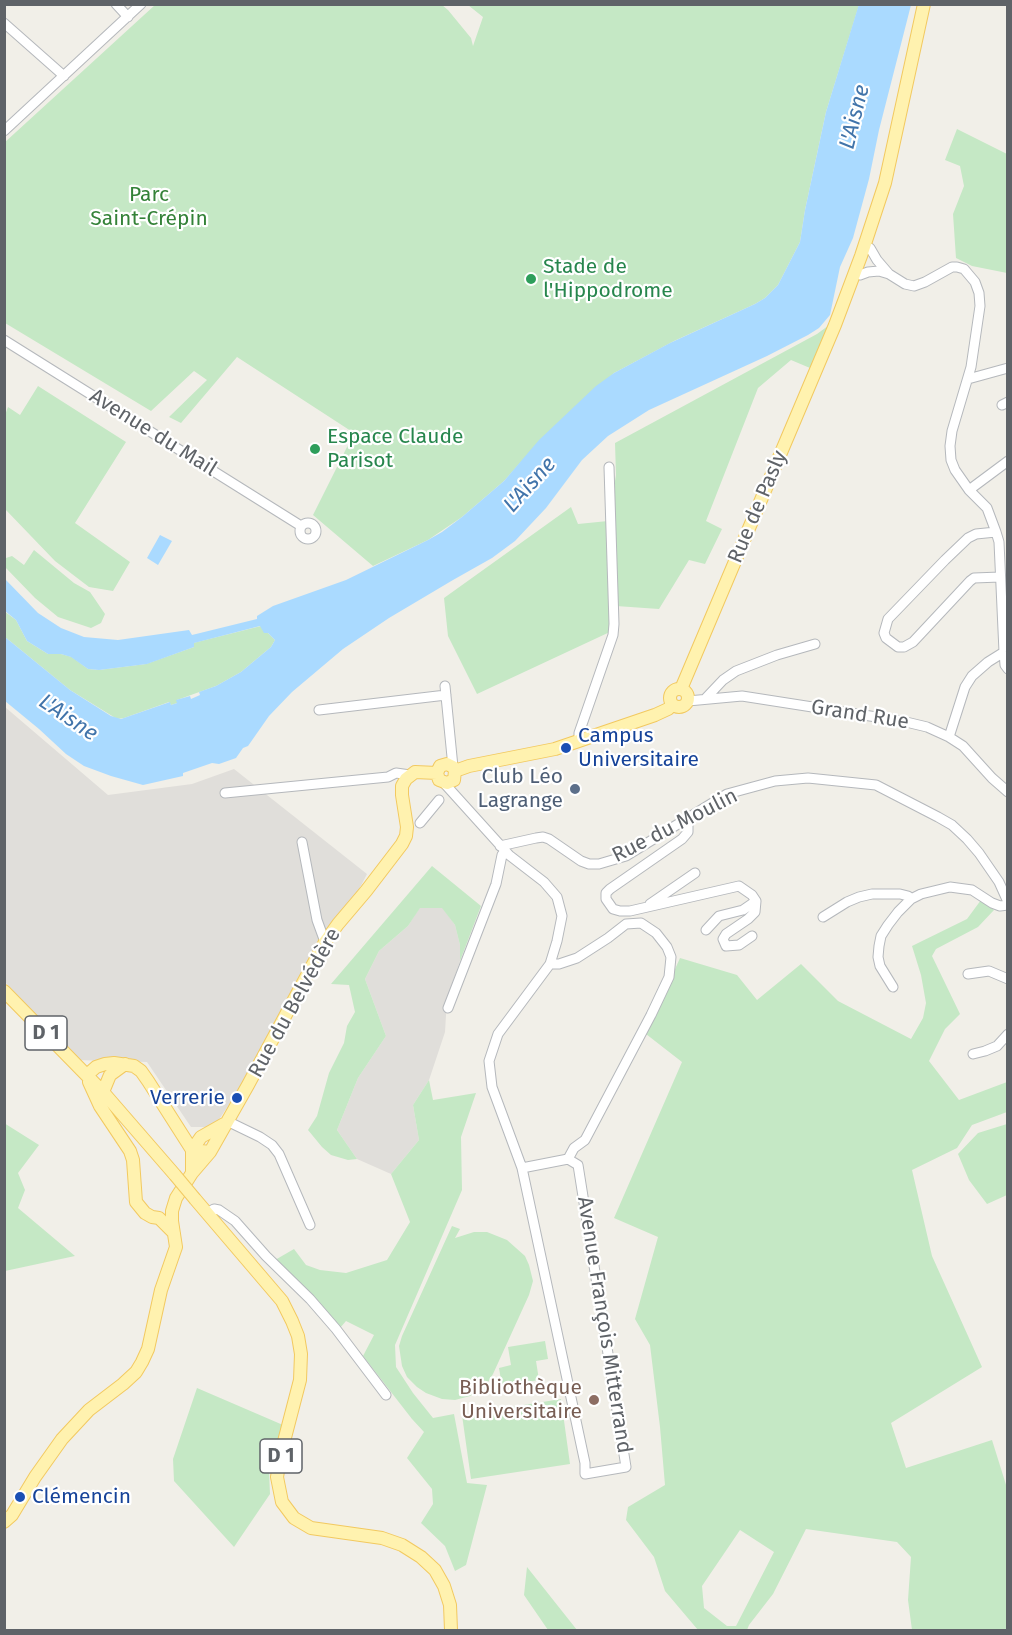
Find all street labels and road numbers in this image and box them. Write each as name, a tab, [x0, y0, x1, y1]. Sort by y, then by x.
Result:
street label: Avenue du Mail	[85, 384, 221, 482]
street label: Rue de Pasly	[723, 447, 793, 567]
street label: Grand Rue	[809, 695, 911, 735]
street label: Rue du Moulin	[608, 784, 742, 868]
street label: Rue du Belvédère	[243, 924, 347, 1082]
road number: D 1	[25, 1016, 67, 1050]
street label: Avenue François Mitterrand	[571, 1195, 637, 1455]
road number: D 1	[260, 1439, 302, 1473]

